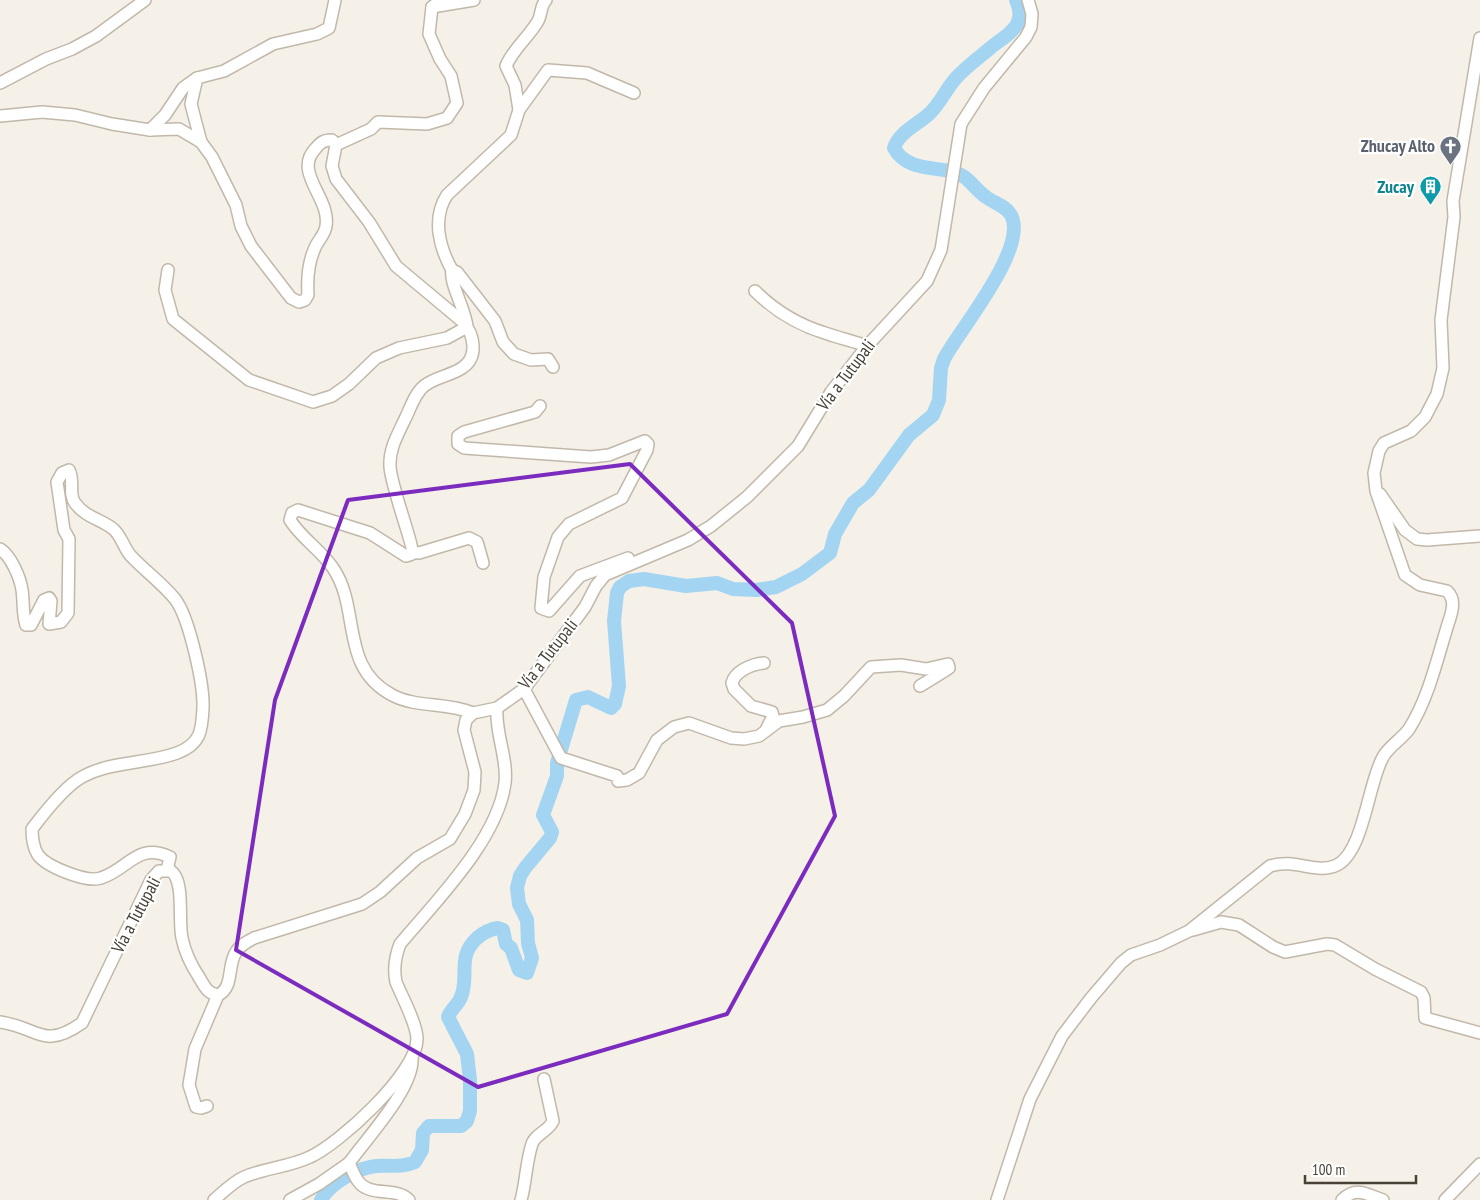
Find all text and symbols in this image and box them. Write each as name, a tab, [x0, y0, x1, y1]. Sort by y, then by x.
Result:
place label: Zhucay Alto	[1361, 134, 1435, 157]
church icon: Zhucay Alto	[1439, 134, 1463, 165]
place label: Zucay	[1377, 175, 1415, 198]
building icon: Zucay	[1418, 175, 1442, 206]
street label: Vía a Tutupali	[811, 334, 880, 416]
street label: Vía a Tutupali	[512, 614, 582, 694]
street label: Vía a Tutupali	[105, 873, 165, 958]
scale bar	[1305, 1152, 1416, 1184]
text: 100 m	[1312, 1160, 1345, 1179]

